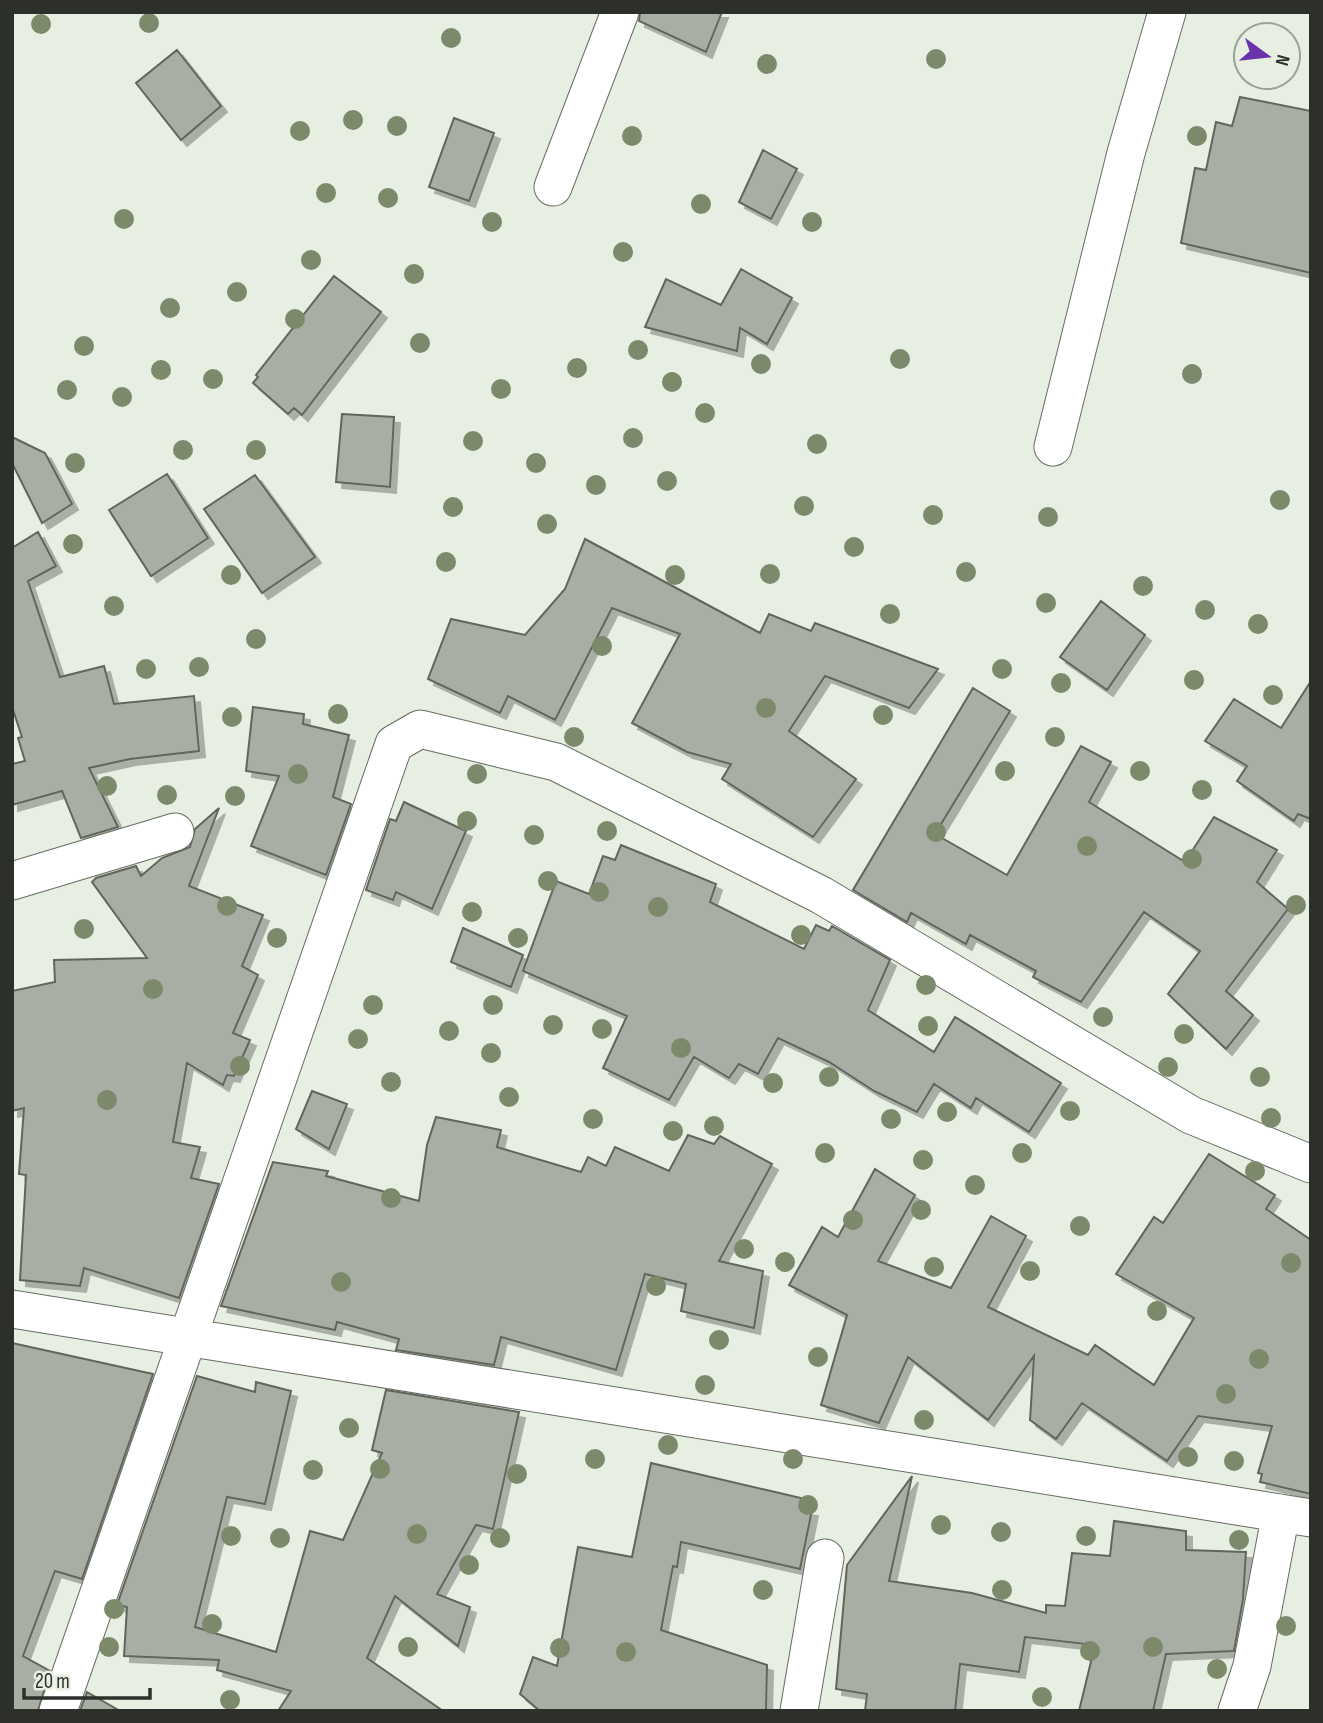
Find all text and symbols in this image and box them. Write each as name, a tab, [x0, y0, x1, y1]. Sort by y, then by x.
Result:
north arrow	[1232, 21, 1302, 91]
text: N	[1270, 52, 1294, 68]
scale bar	[24, 1656, 150, 1700]
text: 20 m	[35, 1669, 70, 1694]

